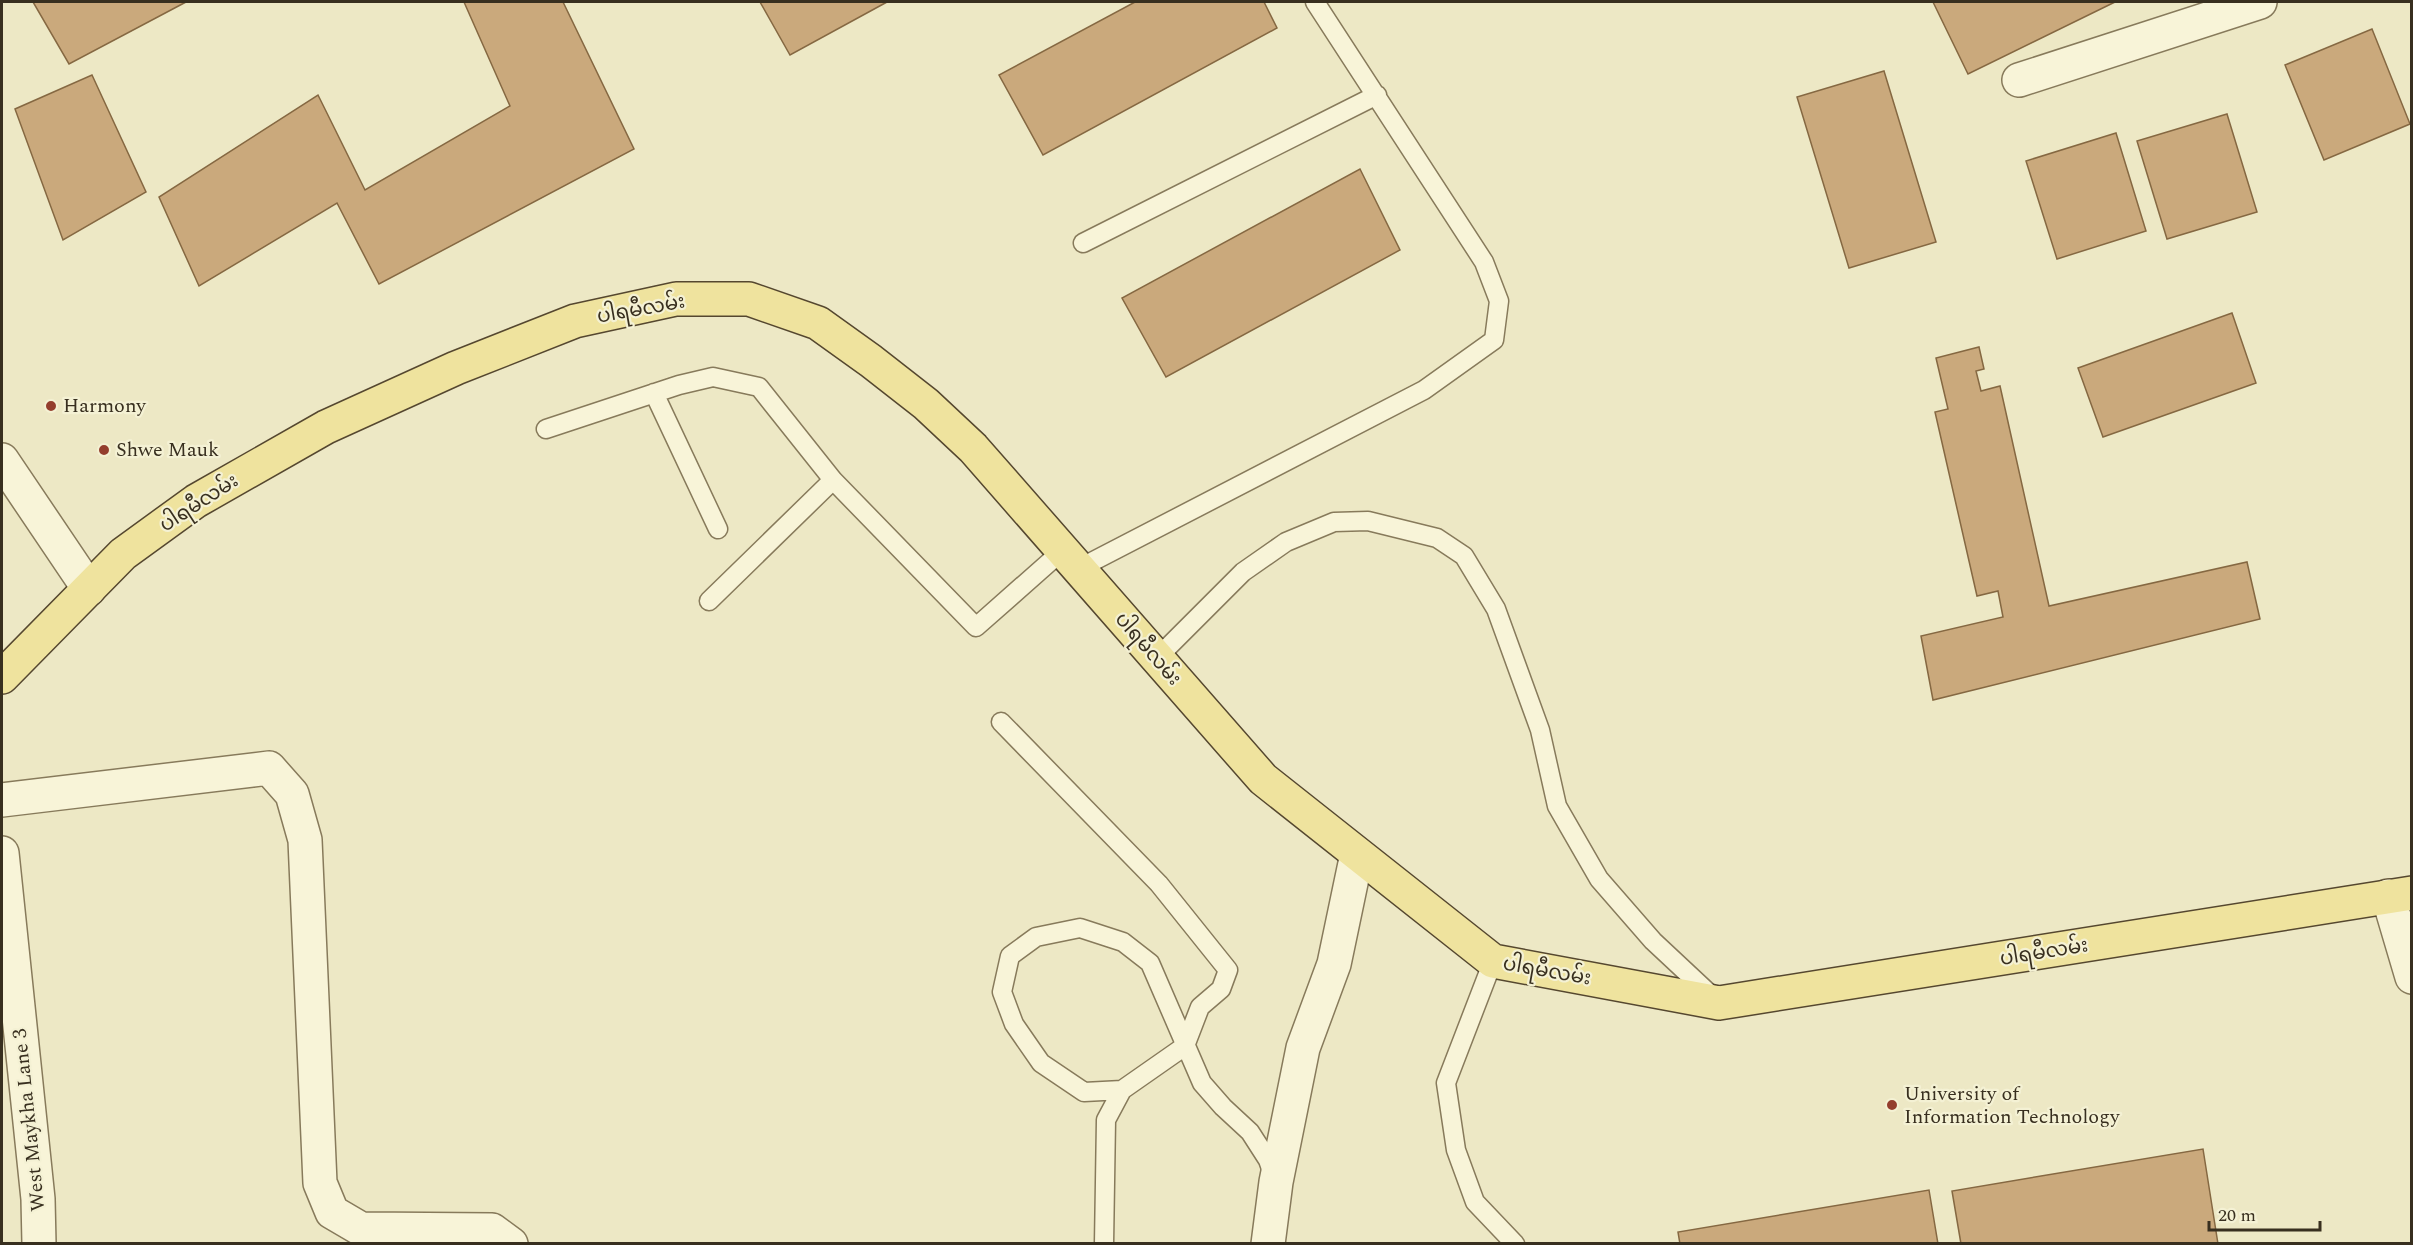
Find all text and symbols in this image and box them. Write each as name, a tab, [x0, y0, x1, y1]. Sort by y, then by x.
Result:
street label: ပါရမီလမ်း	[595, 286, 687, 332]
place label: Harmony	[63, 391, 147, 421]
marker: Harmony	[44, 399, 58, 413]
place label: Shwe Mauk	[116, 435, 219, 465]
marker: Shwe Mauk	[97, 443, 111, 457]
street label: ပါရမီလမ်း	[153, 466, 245, 540]
street label: ပါရမီလမ်း	[1107, 606, 1189, 692]
street label: ပါရမီလမ်း	[1998, 930, 2090, 974]
street label: ပါရမီလမ်း	[1501, 948, 1593, 994]
street label: West Maykha Lane 3	[4, 1027, 54, 1213]
place label: University of Information Technology	[1904, 1079, 2121, 1132]
marker: University of Information Technology	[1885, 1098, 1899, 1112]
scale bar	[2209, 1194, 2320, 1232]
text: 20 m	[2218, 1202, 2256, 1229]

